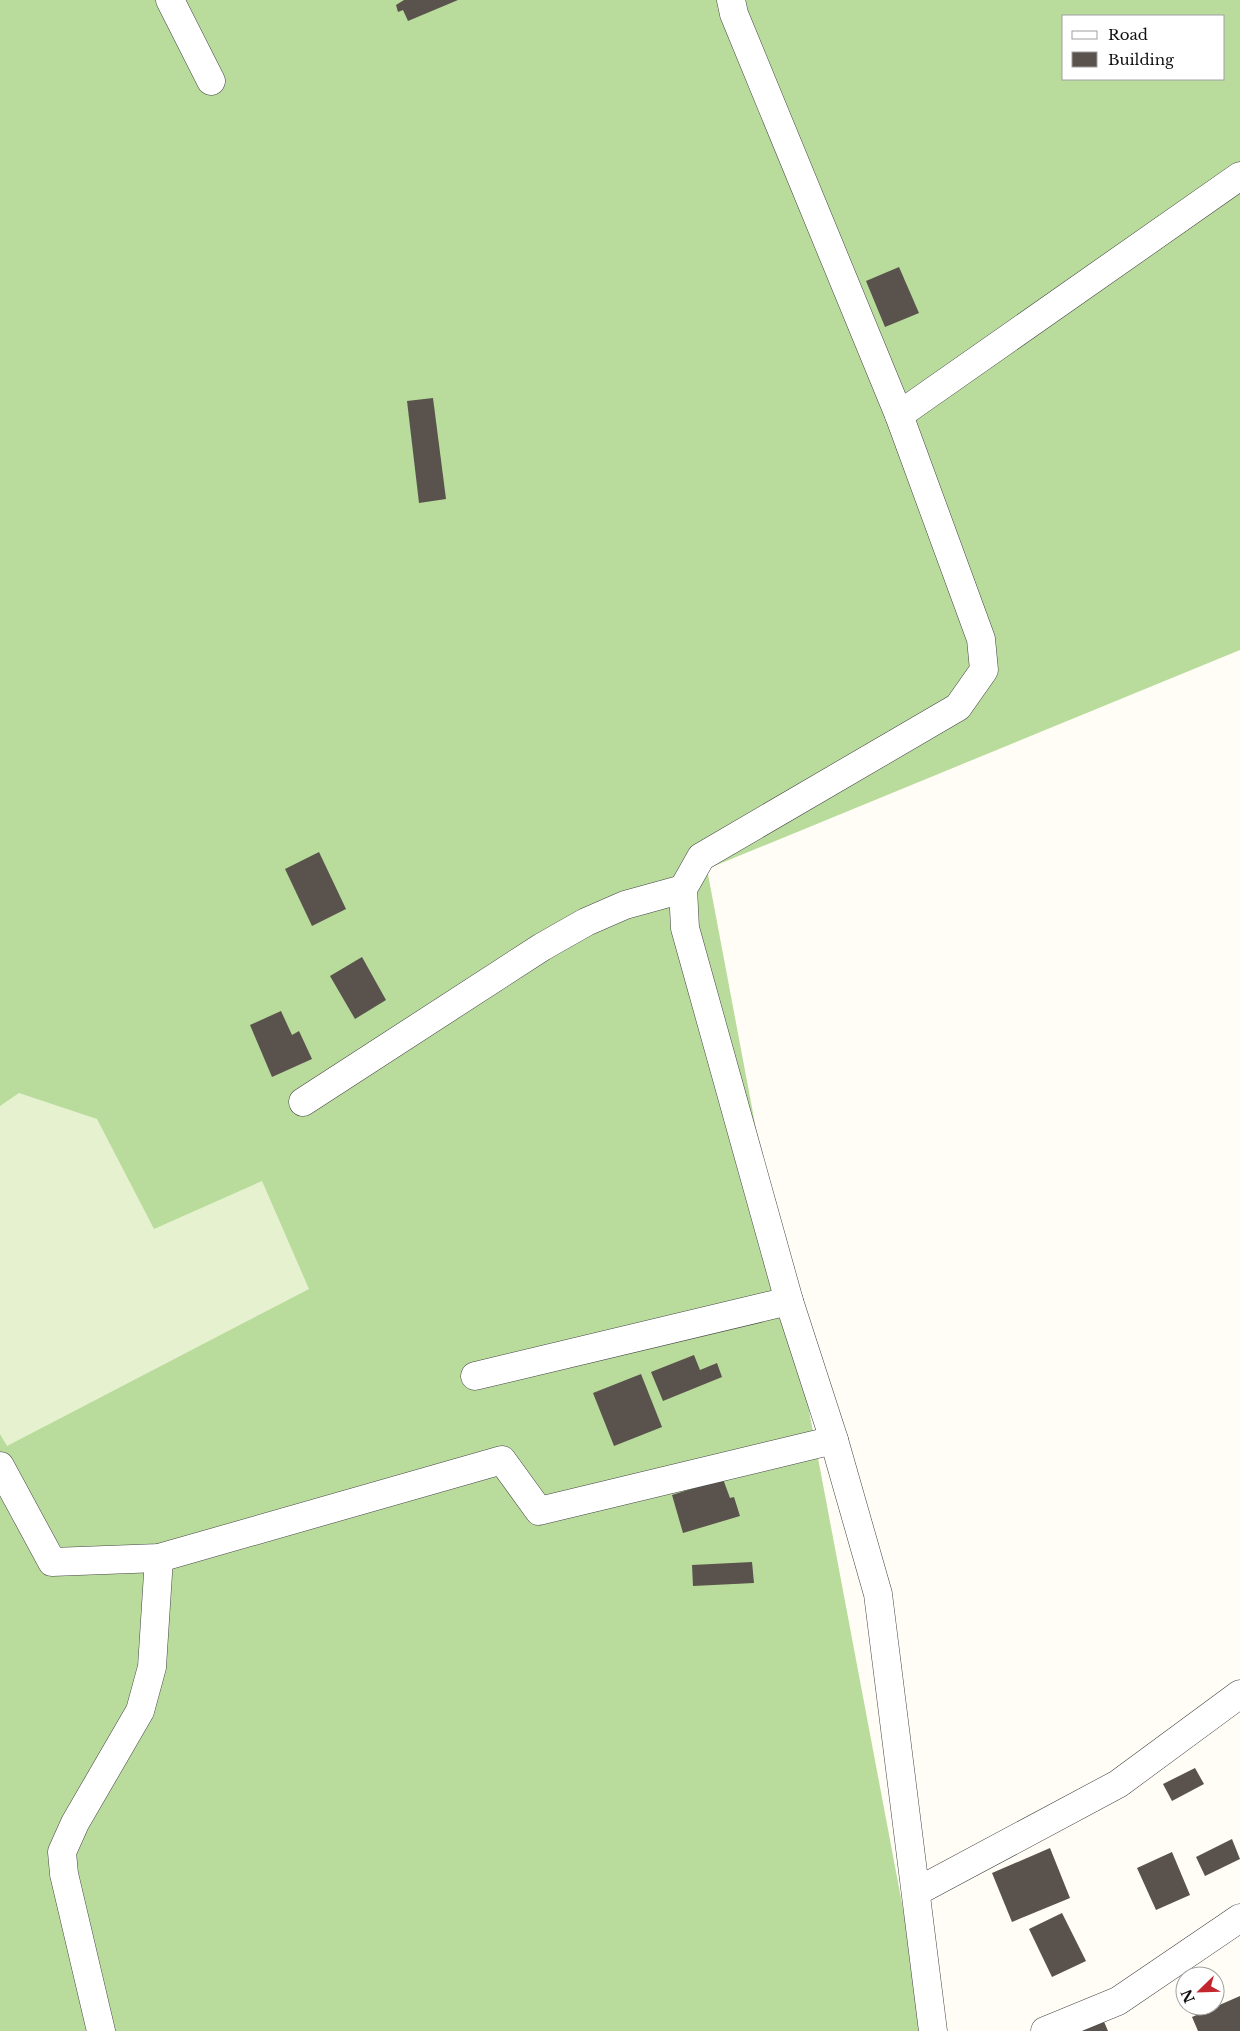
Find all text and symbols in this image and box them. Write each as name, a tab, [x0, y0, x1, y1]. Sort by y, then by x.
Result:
legend	[1062, 15, 1225, 80]
text: Road	[1108, 25, 1148, 44]
text: Building	[1108, 50, 1175, 69]
north arrow	[1175, 1966, 1225, 2016]
text: N	[1177, 1987, 1199, 2006]

